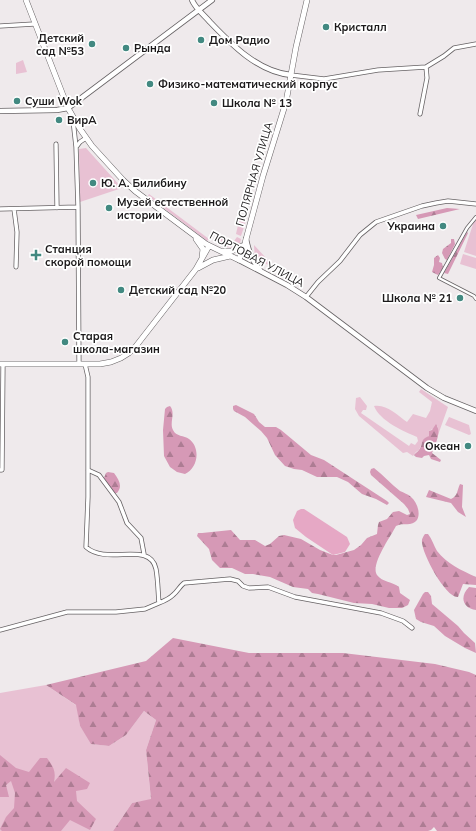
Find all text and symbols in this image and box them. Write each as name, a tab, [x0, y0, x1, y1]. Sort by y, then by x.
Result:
place label: Кристалл	[334, 20, 387, 34]
marker: Кристалл	[321, 22, 331, 32]
place label: Детский сад №53	[36, 31, 84, 58]
place label: Дом Радио	[209, 33, 270, 47]
marker: Дом Радио	[196, 35, 206, 45]
marker: Детский сад №53	[87, 39, 97, 49]
place label: Рында	[134, 41, 171, 55]
marker: Рында	[121, 43, 131, 53]
place label: Физико-математический корпус	[158, 77, 338, 91]
marker: Физико-математический корпус	[145, 79, 155, 89]
place label: Суши Wok	[25, 94, 83, 108]
marker: Суши Wok	[12, 96, 22, 106]
place label: Школа № 13	[222, 96, 292, 110]
marker: Школа № 13	[209, 98, 219, 108]
place label: ВирА	[67, 113, 97, 127]
marker: ВирА	[54, 115, 64, 125]
street label: ПОЛЯРНАЯ УЛИЦА	[232, 120, 276, 228]
place label: Ю. А. Билибину	[101, 176, 187, 190]
marker: Ю. А. Билибину	[88, 178, 98, 188]
place label: Музей естественной истории	[117, 195, 228, 222]
marker: Музей естественной истории	[104, 203, 114, 213]
place label: Украина	[386, 219, 435, 233]
marker: Украина	[438, 221, 448, 231]
street label: ПОРТОВАЯ УЛИЦА	[207, 228, 307, 290]
place label: Станция скорой помощи	[45, 242, 131, 269]
marker: Станция скорой помощи	[30, 249, 42, 261]
place label: Детский сад №20	[129, 283, 227, 297]
marker: Детский сад №20	[116, 285, 126, 295]
place label: Школа № 21	[382, 291, 452, 305]
marker: Школа № 21	[455, 293, 465, 303]
place label: Старая школа-магазин	[73, 329, 160, 356]
marker: Старая школа-магазин	[60, 337, 70, 347]
place label: Океан	[425, 439, 460, 453]
marker: Океан	[463, 441, 473, 451]

